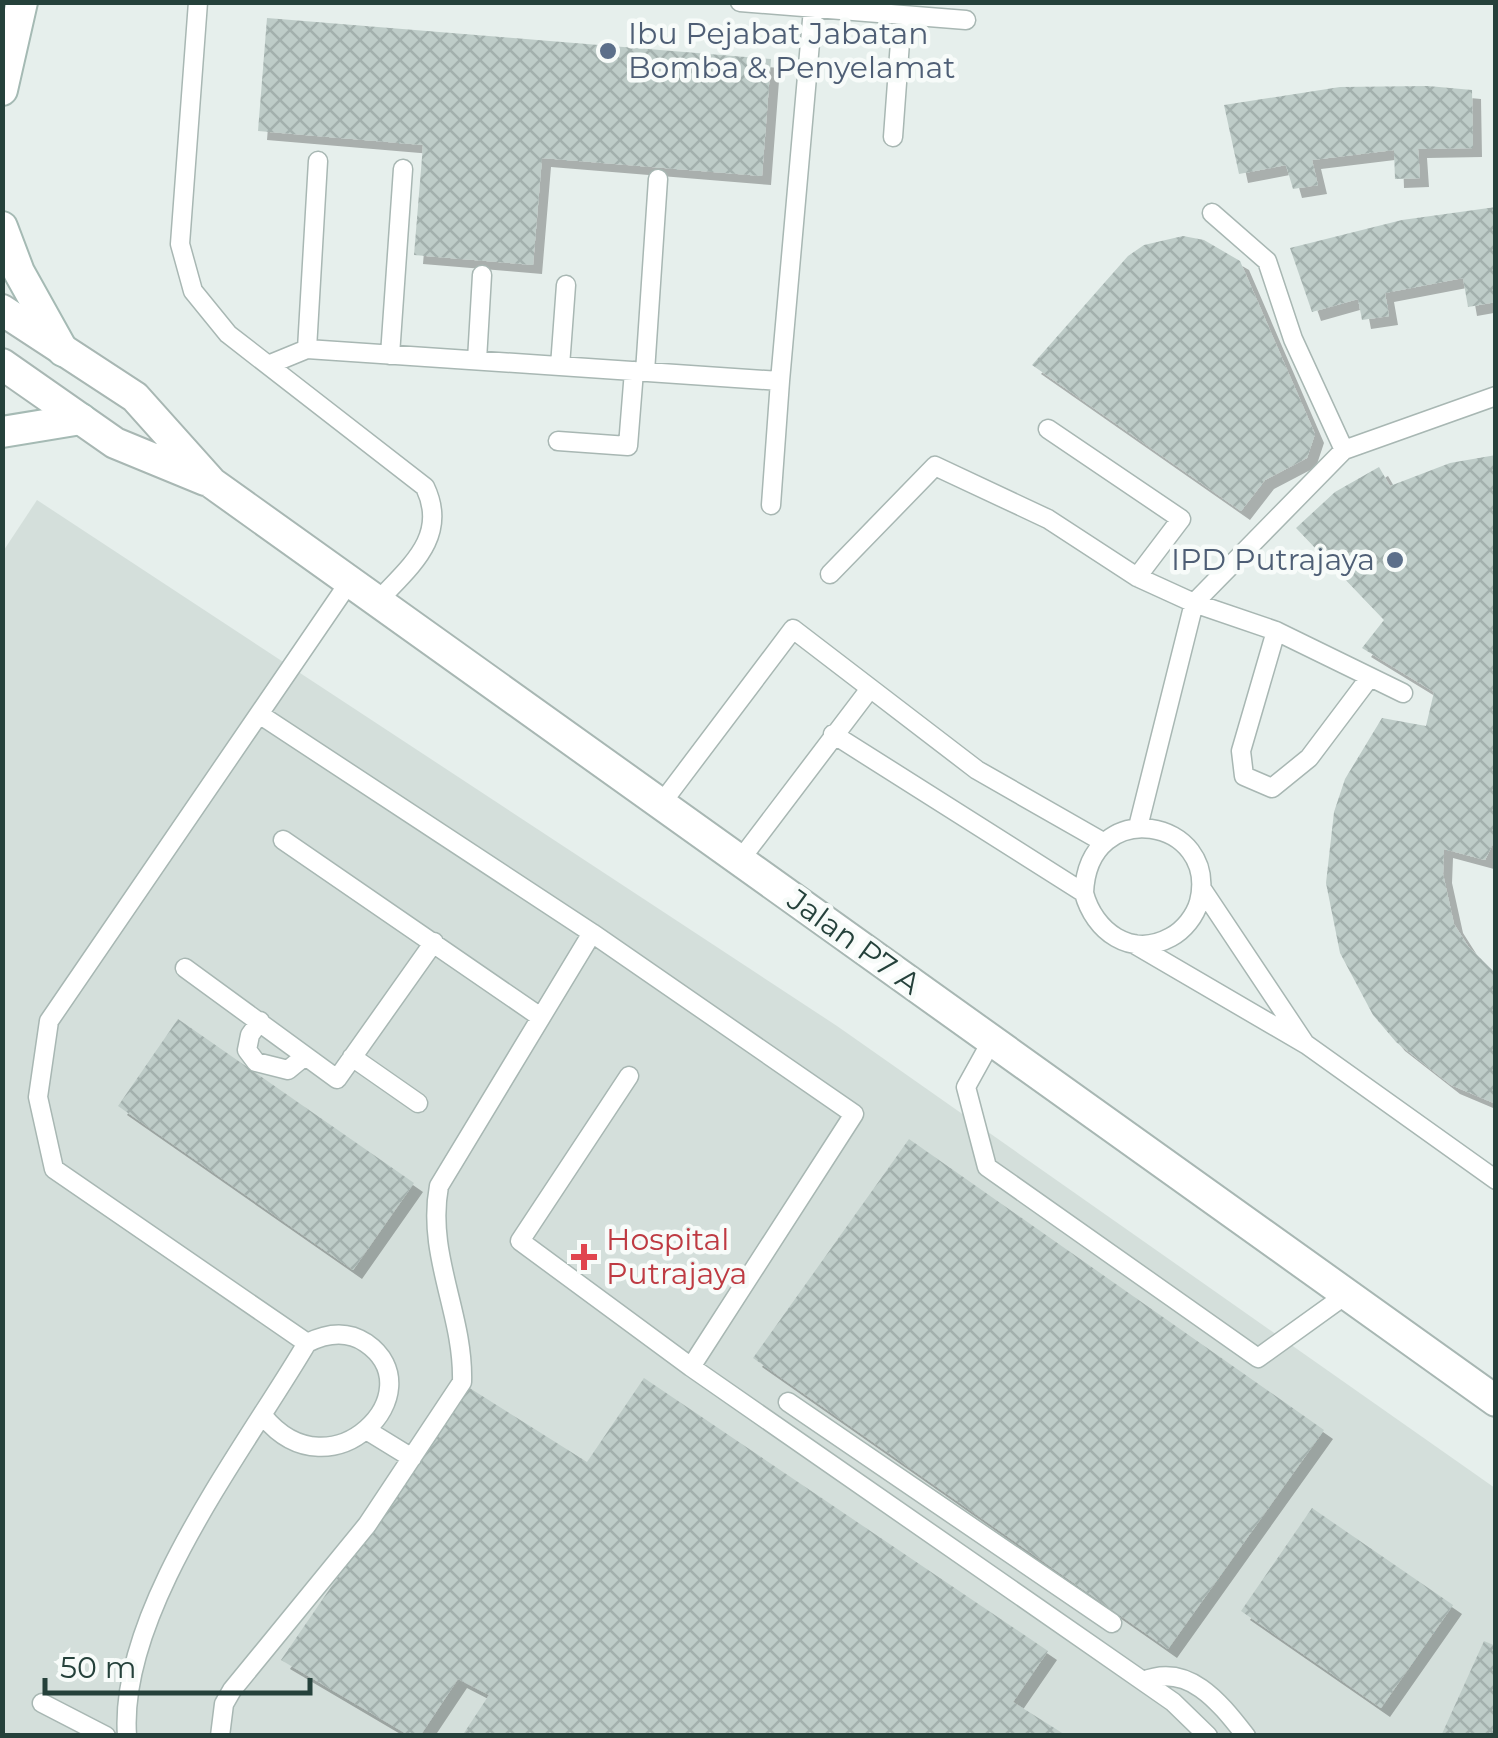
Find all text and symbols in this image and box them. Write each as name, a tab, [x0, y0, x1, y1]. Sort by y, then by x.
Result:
place label: Ibu Pejabat Jabatan Bomba & Penyelamat	[628, 15, 955, 86]
marker: Ibu Pejabat Jabatan Bomba & Penyelamat	[597, 40, 619, 62]
place label: IPD Putrajaya	[1171, 541, 1375, 578]
marker: IPD Putrajaya	[1384, 549, 1406, 571]
street label: Jalan P7 A	[780, 880, 928, 1002]
place label: Hospital Putrajaya	[606, 1221, 747, 1292]
marker: Hospital Putrajaya	[571, 1244, 597, 1270]
scale bar	[45, 1633, 310, 1695]
text: 50 m	[60, 1649, 137, 1686]

